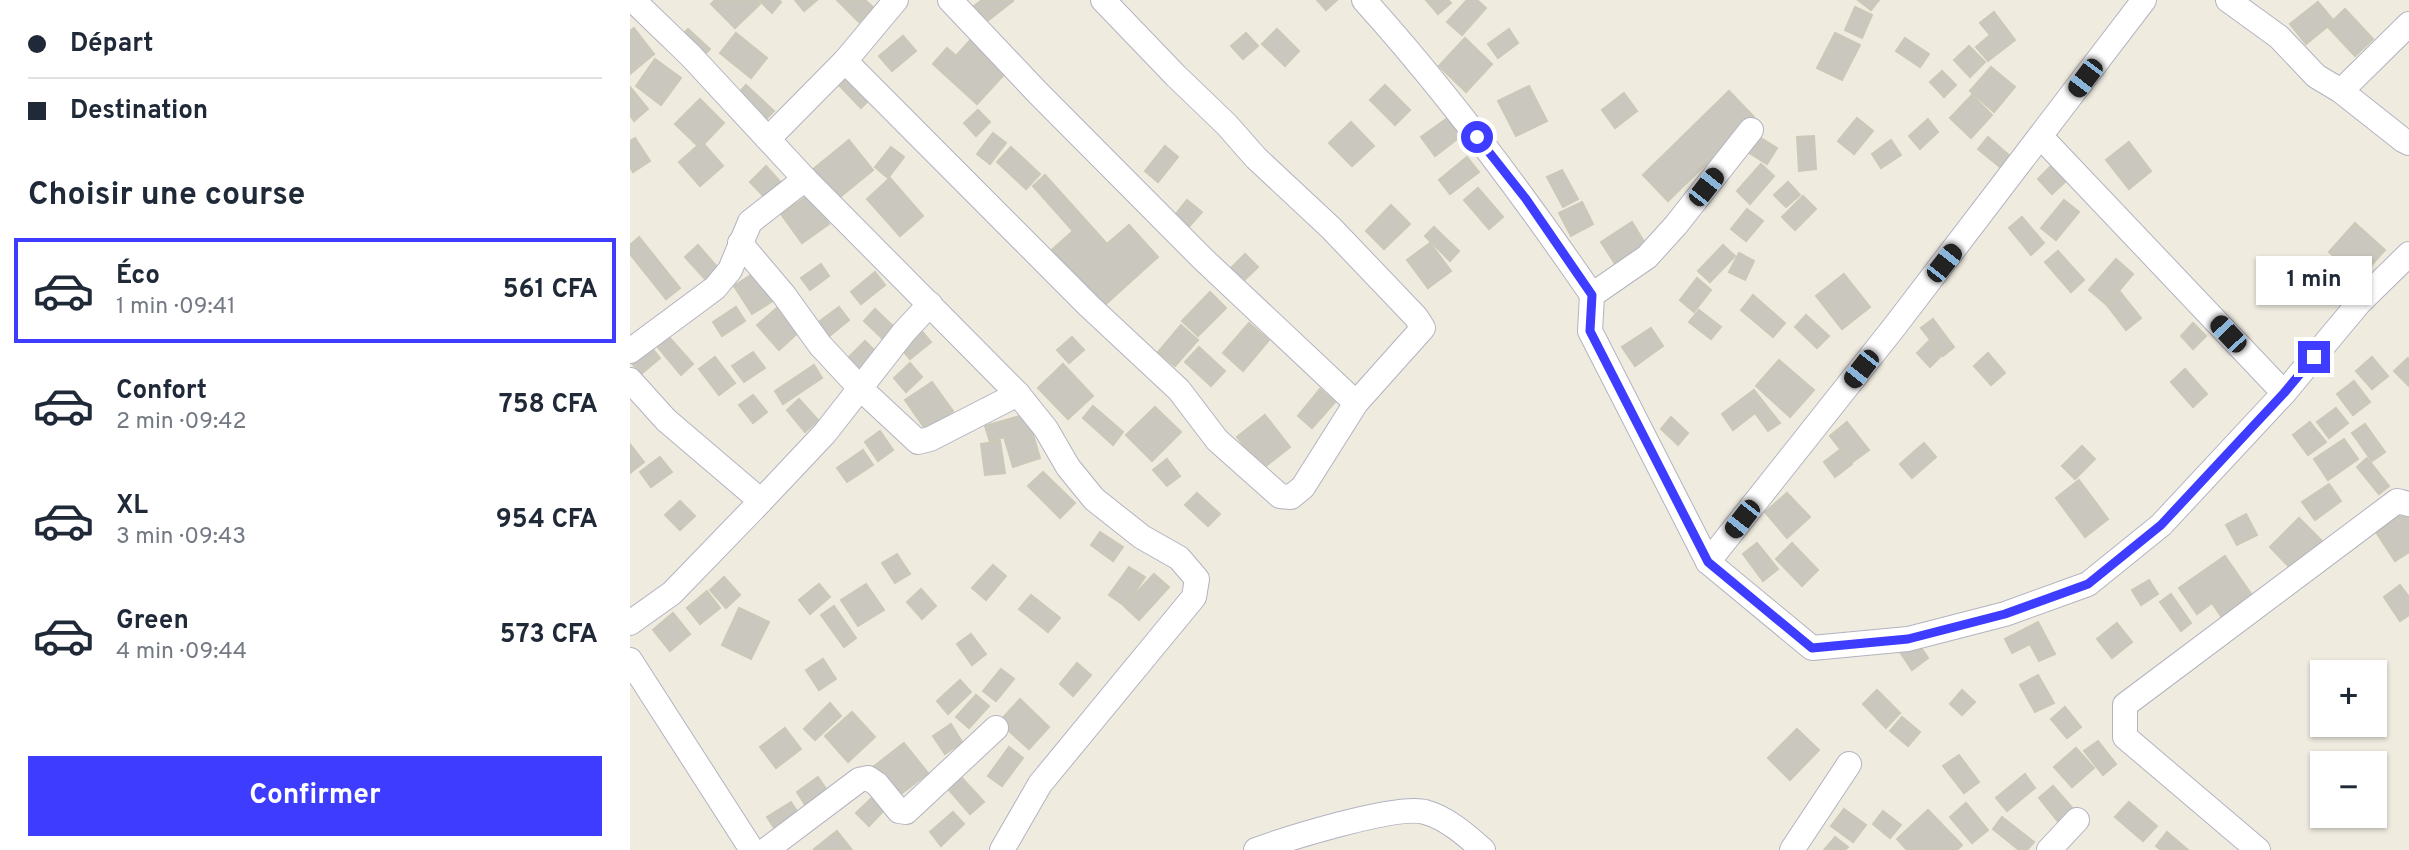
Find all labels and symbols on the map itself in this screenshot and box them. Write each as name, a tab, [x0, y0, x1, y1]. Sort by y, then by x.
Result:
car	[2064, 55, 2107, 101]
route start	[1461, 121, 1493, 153]
car	[1685, 164, 1728, 210]
car	[1923, 240, 1966, 286]
callout: 1 min	[2256, 256, 2372, 304]
car	[2206, 311, 2251, 357]
route end	[2298, 341, 2330, 373]
car	[1840, 346, 1883, 392]
car	[1721, 496, 1764, 542]

